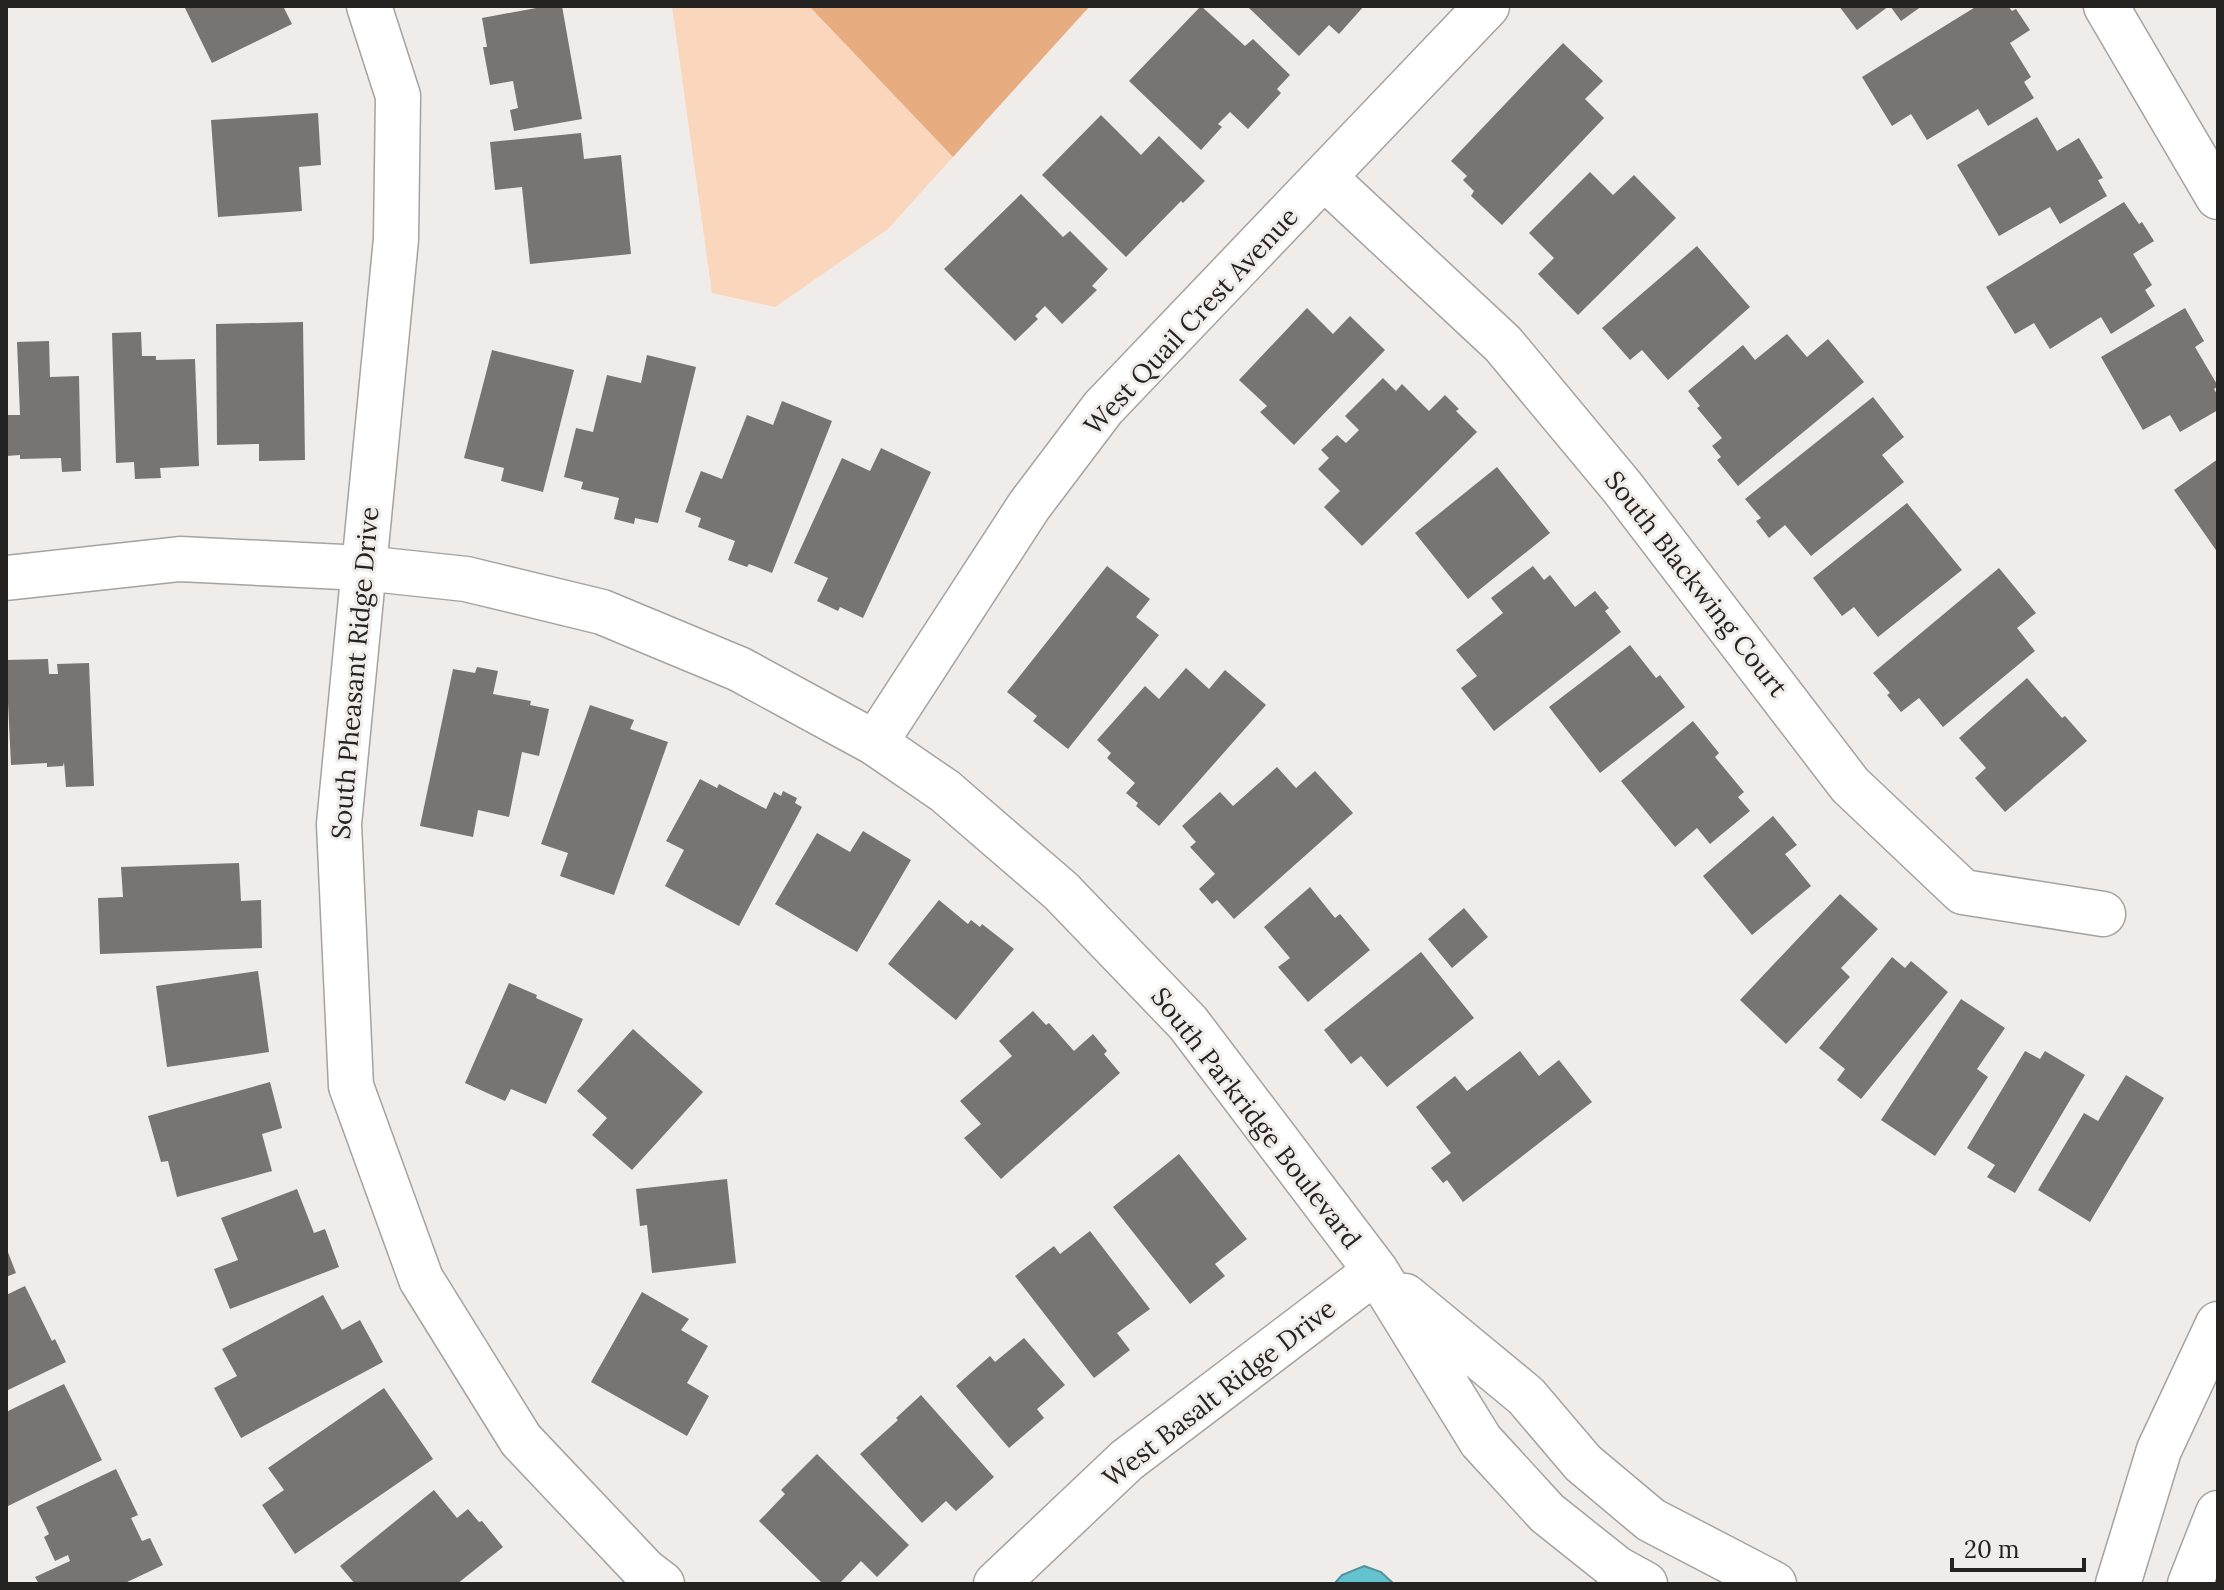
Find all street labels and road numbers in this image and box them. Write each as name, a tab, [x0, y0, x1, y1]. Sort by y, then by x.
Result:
street label: West Quail Crest Avenue	[1077, 200, 1305, 441]
street label: South Blackwing Court	[1598, 464, 1795, 703]
street label: South Pheasant Ridge Drive	[324, 505, 385, 841]
street label: South Parkridge Boulevard	[1144, 981, 1369, 1255]
street label: West Basalt Ridge Drive	[1096, 1291, 1342, 1494]

